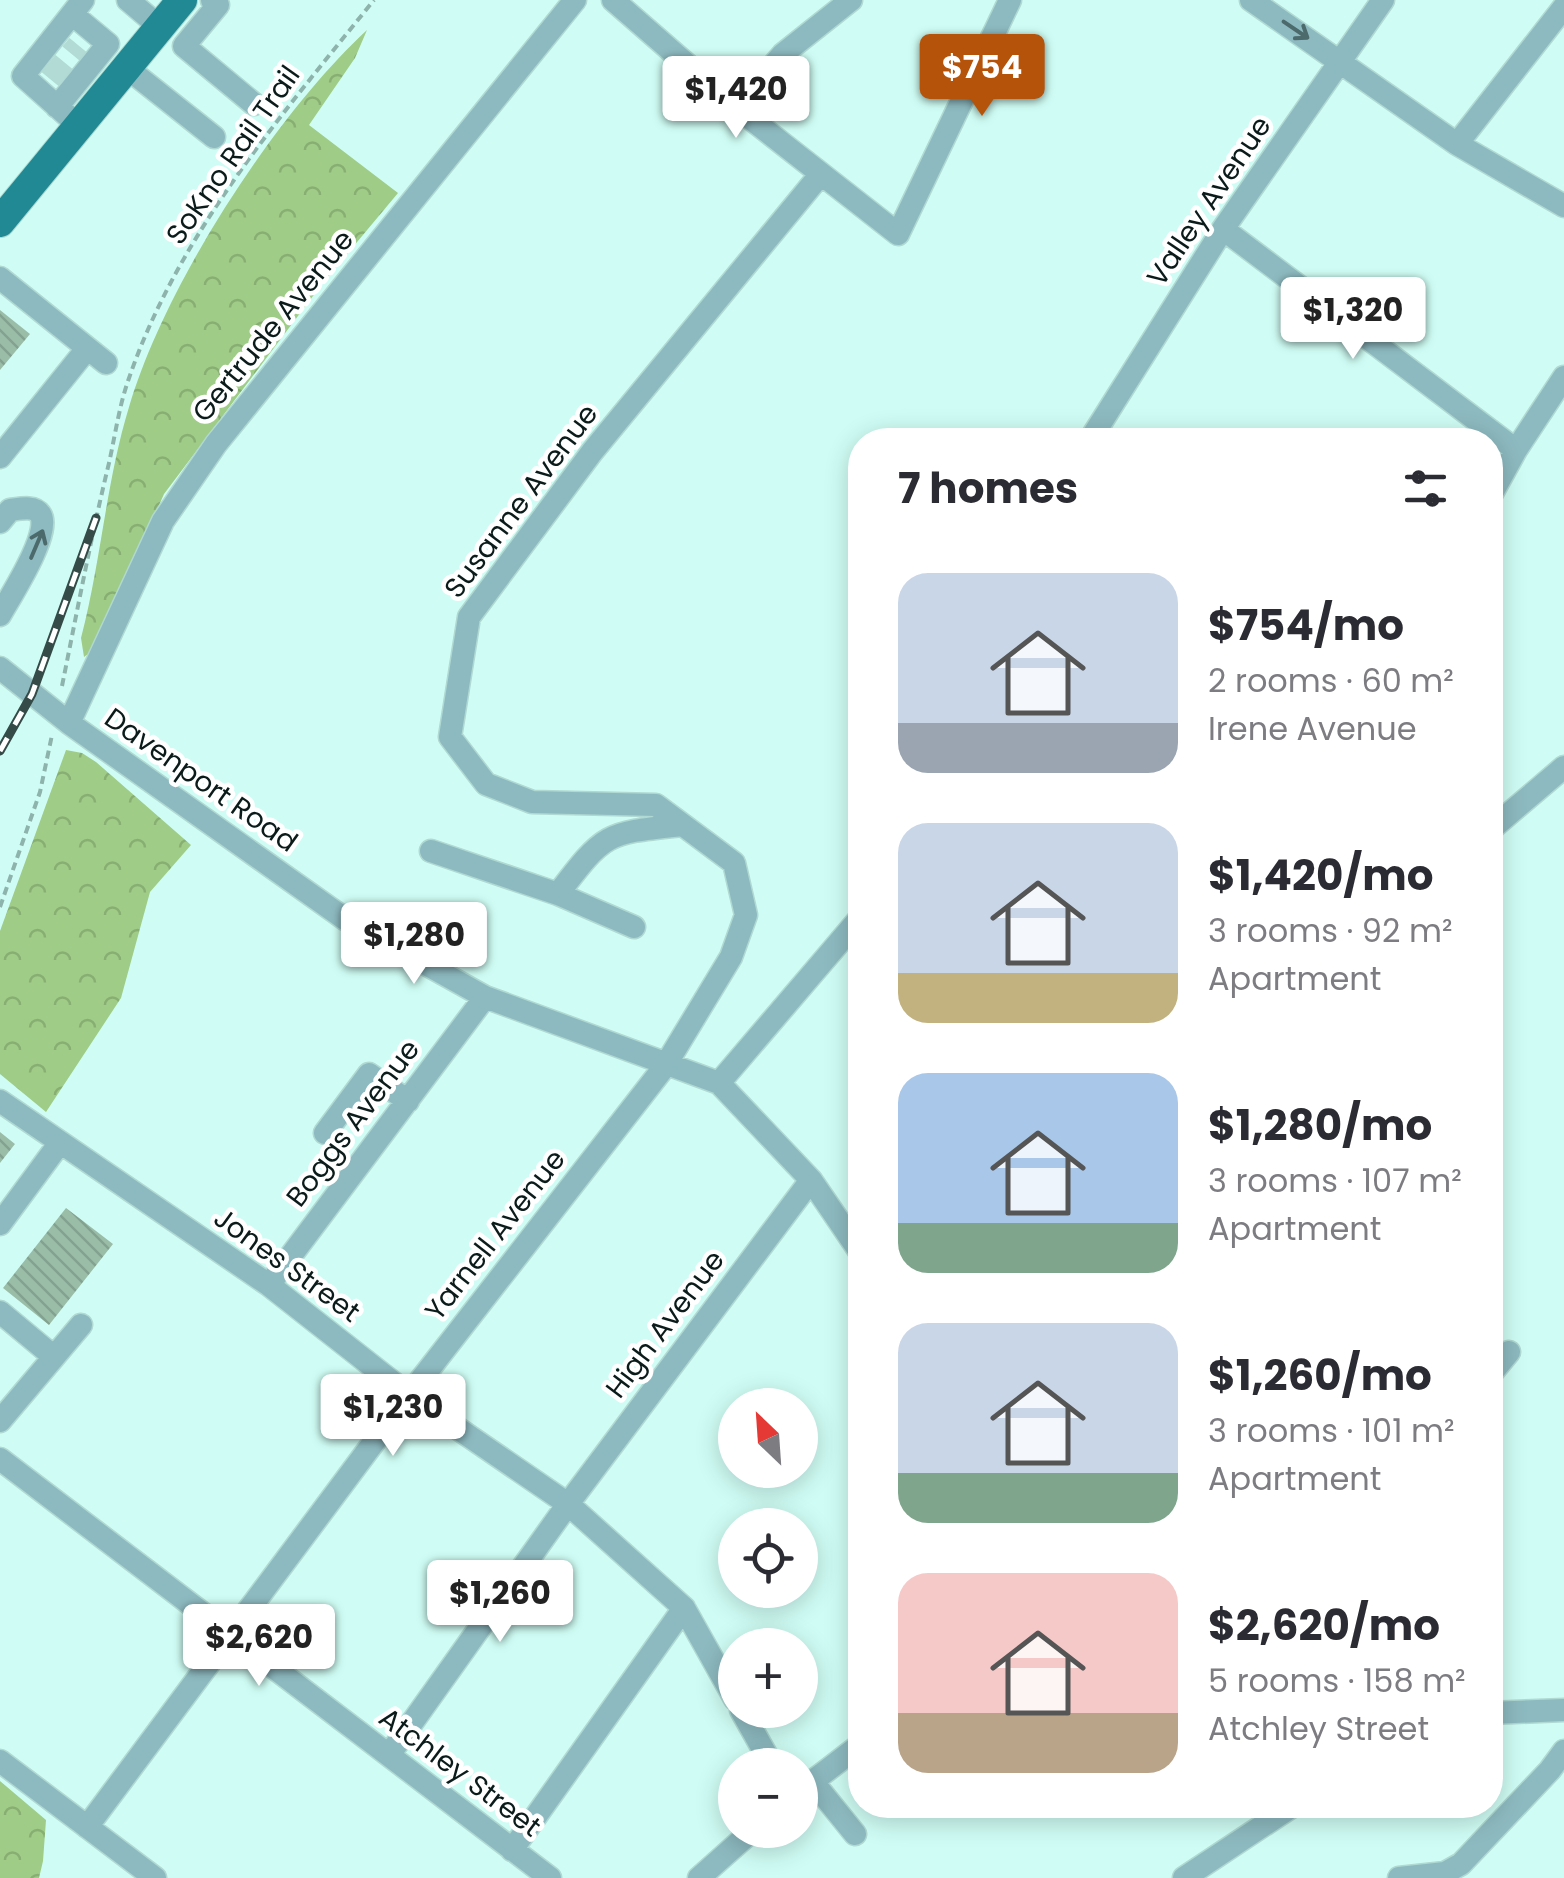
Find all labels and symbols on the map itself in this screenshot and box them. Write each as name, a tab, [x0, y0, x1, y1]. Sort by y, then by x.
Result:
one-way arrow	[1281, 20, 1309, 41]
pin: $754	[923, 34, 1041, 119]
pin: $1,420	[655, 56, 817, 141]
street label: SoKno Rail Trail	[157, 58, 309, 252]
street label: Valley Avenue	[1138, 108, 1280, 294]
street label: Gertrude Avenue	[183, 222, 363, 430]
pin: $1,320	[1272, 277, 1434, 362]
street label: Susanne Avenue	[435, 396, 607, 606]
one-way arrow	[29, 529, 47, 560]
street label: Davenport Road	[97, 699, 305, 861]
pin: $1,280	[333, 902, 495, 987]
street label: Boggs Avenue	[277, 1031, 429, 1215]
street label: Yarnell Avenue	[416, 1141, 574, 1329]
street label: Jones Street	[206, 1199, 368, 1331]
street label: High Avenue	[597, 1242, 733, 1406]
pin: $1,230	[312, 1374, 474, 1459]
north arrow	[718, 1388, 818, 1488]
pin: $1,260	[419, 1560, 581, 1645]
pin: $2,620	[178, 1604, 340, 1689]
street label: Atchley Street	[371, 1698, 549, 1846]

